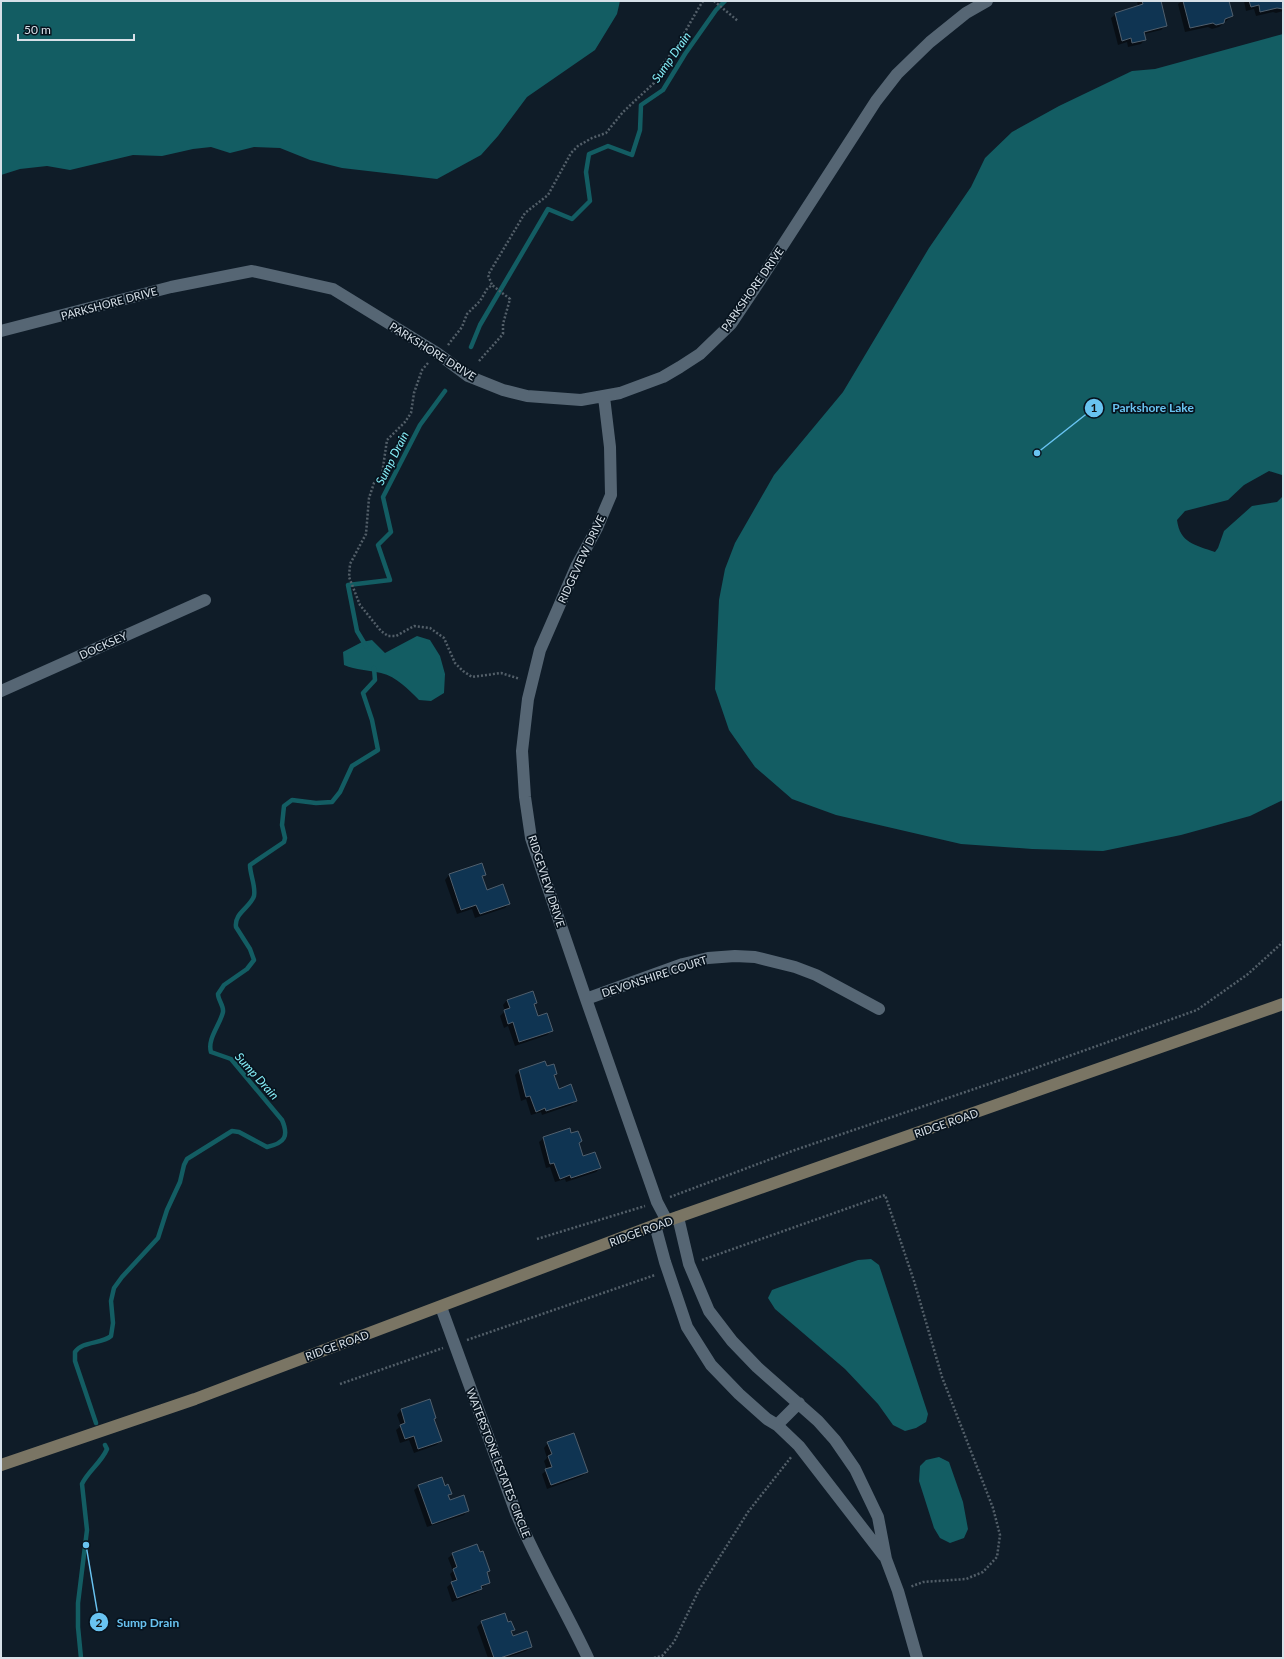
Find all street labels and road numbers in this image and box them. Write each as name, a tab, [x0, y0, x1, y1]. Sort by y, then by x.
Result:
street label: PARKSHORE DRIVE	[718, 245, 786, 333]
street label: PARKSHORE DRIVE	[59, 284, 159, 322]
street label: PARKSHORE DRIVE	[388, 319, 478, 383]
street label: RIDGEVIEW DRIVE	[555, 513, 607, 605]
street label: DOCKSEY	[77, 629, 129, 661]
street label: RIDGEVIEW DRIVE	[526, 833, 568, 929]
street label: DEVONSHIRE COURT	[600, 953, 709, 999]
street label: RIDGE ROAD	[912, 1106, 980, 1140]
street label: RIDGE ROAD	[607, 1213, 675, 1249]
street label: RIDGE ROAD	[303, 1327, 371, 1363]
street label: WATERSTONE ESTATES CIRCLE	[464, 1387, 534, 1539]

